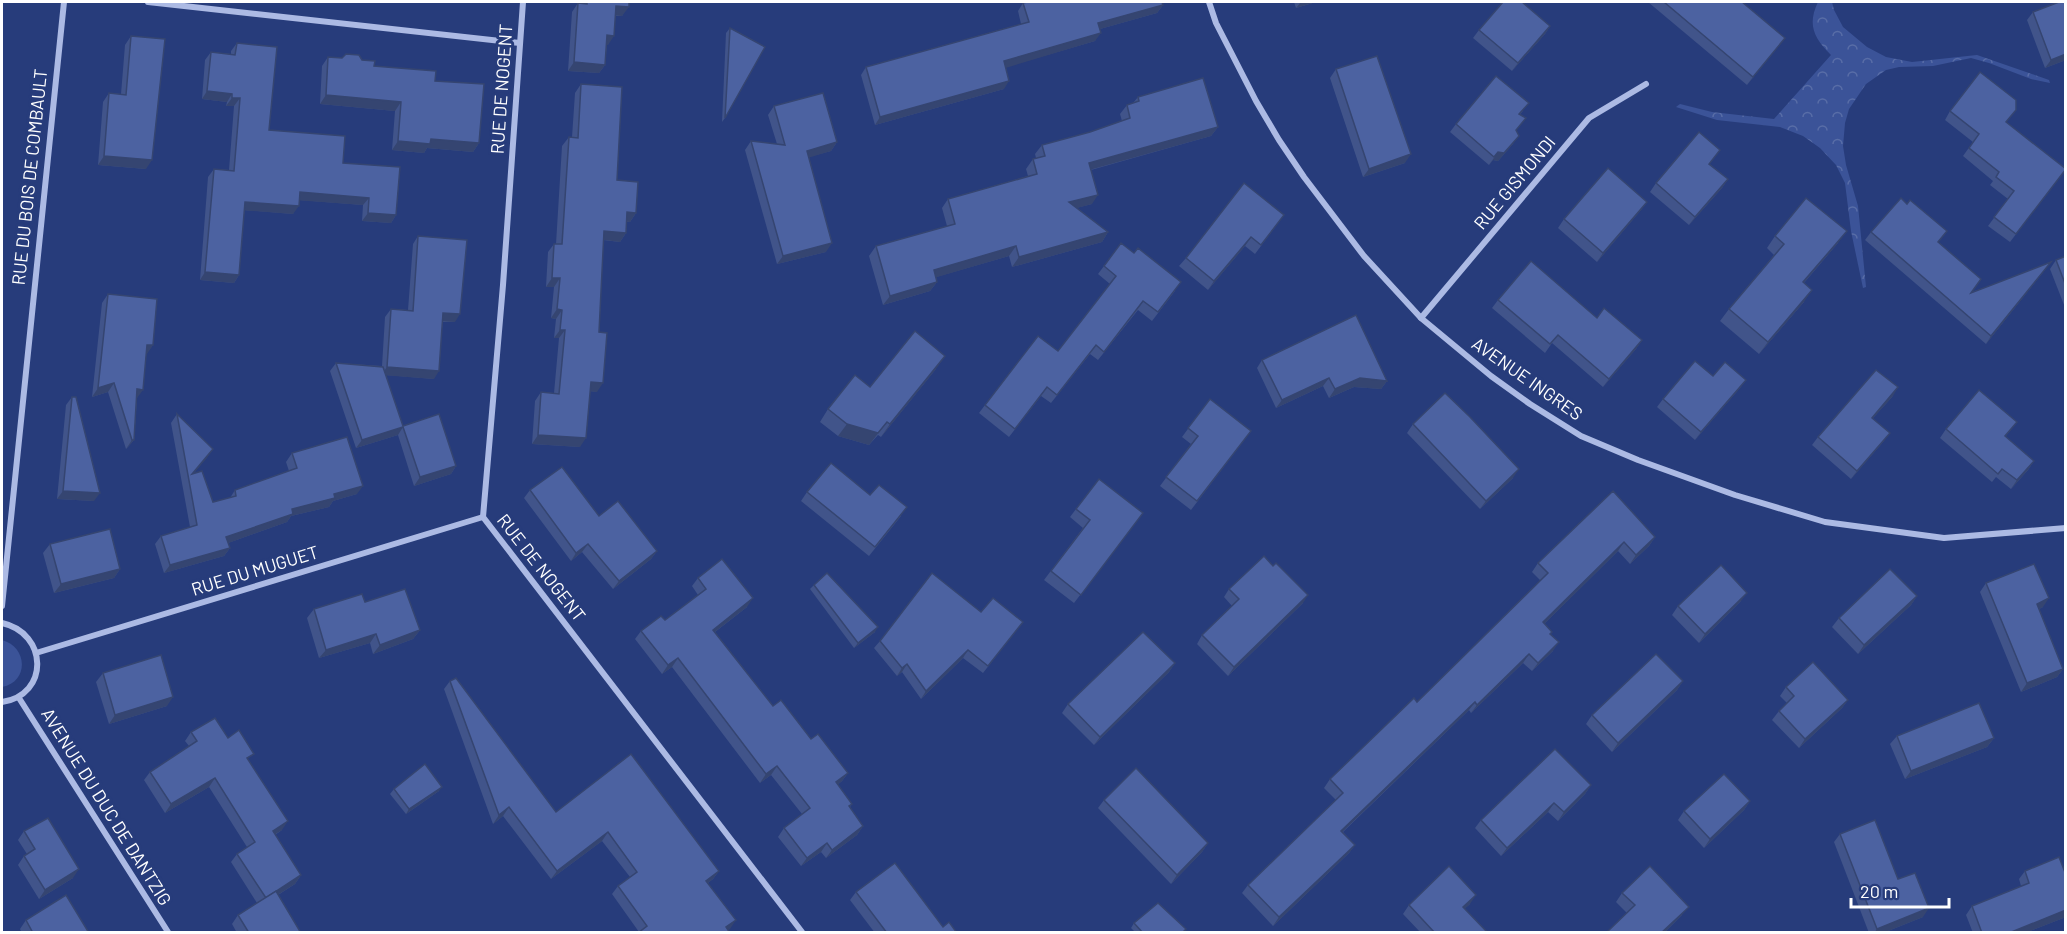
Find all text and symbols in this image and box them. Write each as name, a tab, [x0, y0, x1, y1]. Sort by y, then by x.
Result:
street label: RUE DE NOGENT	[485, 23, 517, 155]
street label: RUE DU BOIS DE COMBAULT	[7, 68, 51, 286]
street label: RUE GISMONDI	[1469, 131, 1560, 234]
street label: AVENUE INGRES	[1468, 332, 1587, 424]
street label: RUE DE NOGENT	[493, 509, 591, 626]
street label: RUE DU MUGUET	[189, 540, 321, 600]
street label: AVENUE DU DUC DE DANTZIG	[37, 704, 177, 909]
scale bar	[1851, 871, 1948, 909]
text: 20 m	[1860, 880, 1898, 902]

